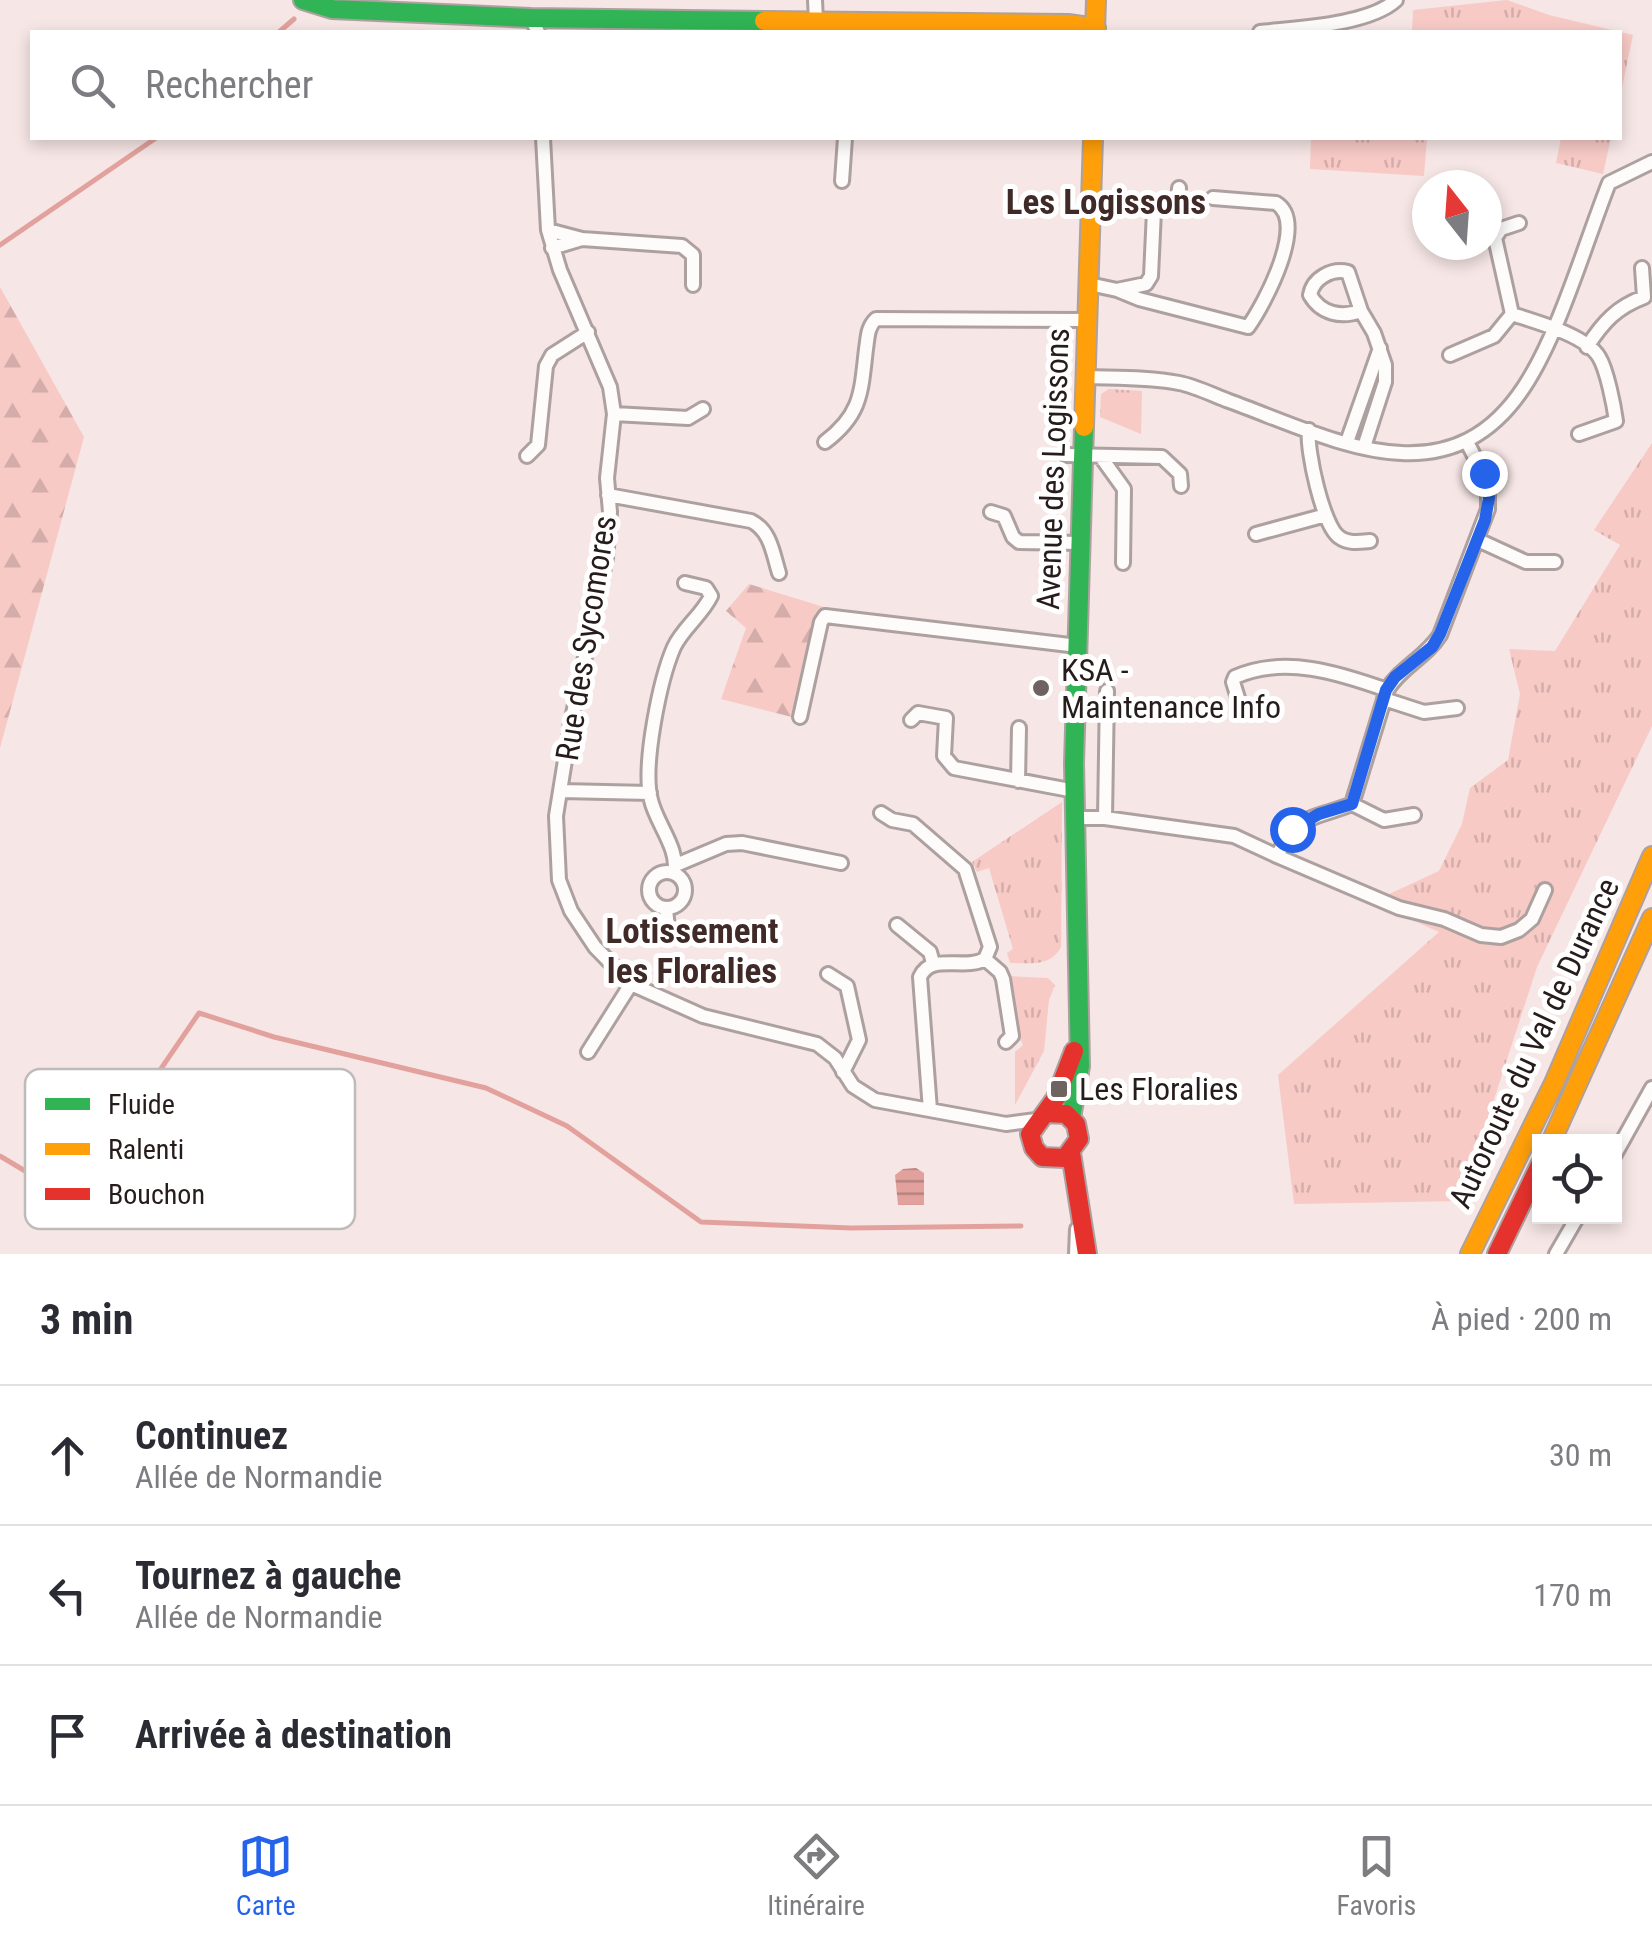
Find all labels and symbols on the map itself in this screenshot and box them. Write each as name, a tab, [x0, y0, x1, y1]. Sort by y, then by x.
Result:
north arrow	[1412, 170, 1502, 260]
district label: Les Logissons	[1006, 182, 1206, 223]
street label: Avenue des Logissons	[1029, 327, 1077, 611]
route end	[1462, 451, 1508, 497]
street label: Rue des Sycomores	[548, 513, 624, 763]
place label: KSA - Maintenance Info	[1061, 651, 1281, 726]
marker: KSA - Maintenance Info	[1030, 677, 1052, 699]
route start	[1270, 807, 1316, 853]
street label: Autoroute du Val de Durance	[1441, 872, 1627, 1214]
district label: Lotissement les Floralies	[606, 911, 778, 992]
legend	[25, 1069, 355, 1229]
place label: Les Floralies	[1079, 1070, 1239, 1108]
marker: Les Floralies	[1048, 1078, 1070, 1100]
text: Fluide	[108, 1088, 175, 1121]
text: Ralenti	[108, 1133, 184, 1166]
text: Bouchon	[108, 1178, 205, 1211]

